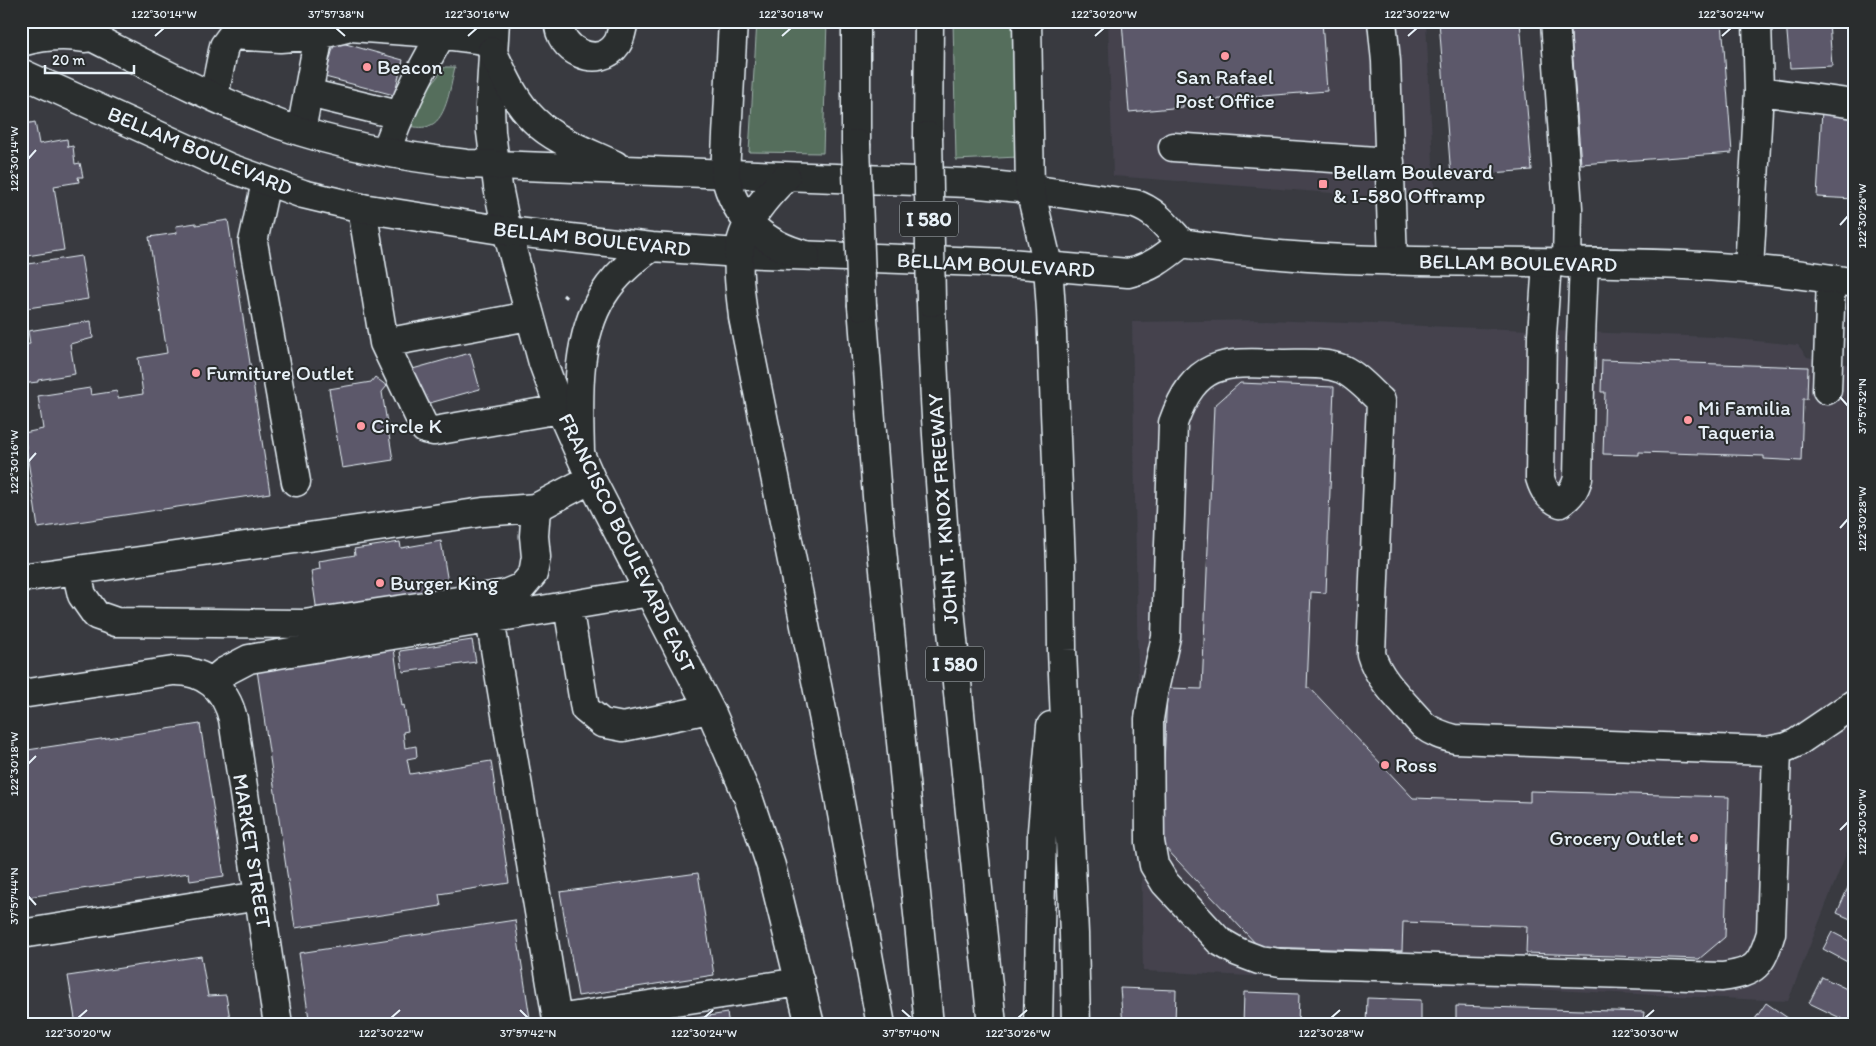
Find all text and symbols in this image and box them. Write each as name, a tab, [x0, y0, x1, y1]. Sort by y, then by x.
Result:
text: 122°30'14"W	[131, 7, 197, 21]
text: 37°57'38"N	[308, 7, 364, 21]
text: 122°30'16"W	[445, 7, 509, 21]
text: 122°30'18"W	[759, 7, 823, 21]
text: 122°30'20"W	[1071, 7, 1137, 21]
text: 122°30'22"W	[1384, 7, 1450, 21]
text: 122°30'24"W	[1698, 7, 1764, 21]
scale bar	[45, 42, 134, 74]
marker: San Rafael Post Office	[1219, 50, 1231, 62]
text: 20 m	[52, 51, 86, 69]
place label: Beacon	[377, 54, 443, 79]
marker: Beacon	[361, 61, 373, 73]
place label: San Rafael Post Office	[1175, 64, 1275, 113]
street label: BELLAM BOULEVARD	[104, 100, 297, 201]
text: 122°30'14"W	[7, 126, 21, 192]
place label: Bellam Boulevard & I-580 Offramp	[1333, 159, 1494, 208]
marker: Bellam Boulevard & I-580 Offramp	[1317, 178, 1329, 190]
text: 122°30'26"W	[1855, 183, 1869, 249]
road number: I 580	[900, 202, 958, 236]
street label: BELLAM BOULEVARD	[492, 216, 692, 261]
street label: BELLAM BOULEVARD	[896, 247, 1096, 282]
street label: BELLAM BOULEVARD	[1419, 248, 1618, 277]
place label: Furniture Outlet	[206, 360, 354, 385]
marker: Furniture Outlet	[190, 367, 202, 379]
text: 37°57'32"N	[1855, 378, 1869, 434]
street label: JOHN T. KNOX FREEWAY	[922, 393, 963, 625]
place label: Mi Familia Taqueria	[1698, 395, 1790, 444]
street label: FRANCISCO BOULEVARD EAST	[554, 409, 701, 677]
place label: Circle K	[371, 413, 442, 438]
marker: Mi Familia Taqueria	[1682, 414, 1694, 426]
marker: Circle K	[355, 420, 367, 432]
text: 122°30'16"W	[7, 430, 21, 494]
text: 122°30'28"W	[1855, 486, 1869, 552]
place label: Burger King	[390, 570, 499, 595]
marker: Burger King	[374, 577, 386, 589]
road number: I 580	[926, 646, 984, 682]
text: 122°30'18"W	[7, 732, 21, 796]
place label: Ross	[1395, 752, 1437, 777]
marker: Ross	[1379, 759, 1391, 771]
street label: MARKET STREET	[228, 772, 277, 930]
text: 122°30'30"W	[1855, 789, 1869, 855]
place label: Grocery Outlet	[1549, 825, 1684, 850]
marker: Grocery Outlet	[1688, 832, 1700, 844]
text: 37°57'44"N	[7, 867, 21, 925]
text: 122°30'20"W	[45, 1026, 111, 1040]
text: 122°30'22"W	[358, 1026, 424, 1040]
text: 37°57'42"N	[500, 1026, 556, 1040]
text: 122°30'24"W	[671, 1026, 737, 1040]
text: 37°57'40"N	[882, 1026, 940, 1040]
text: 122°30'26"W	[985, 1026, 1051, 1040]
text: 122°30'28"W	[1298, 1026, 1364, 1040]
text: 122°30'30"W	[1612, 1026, 1678, 1040]

